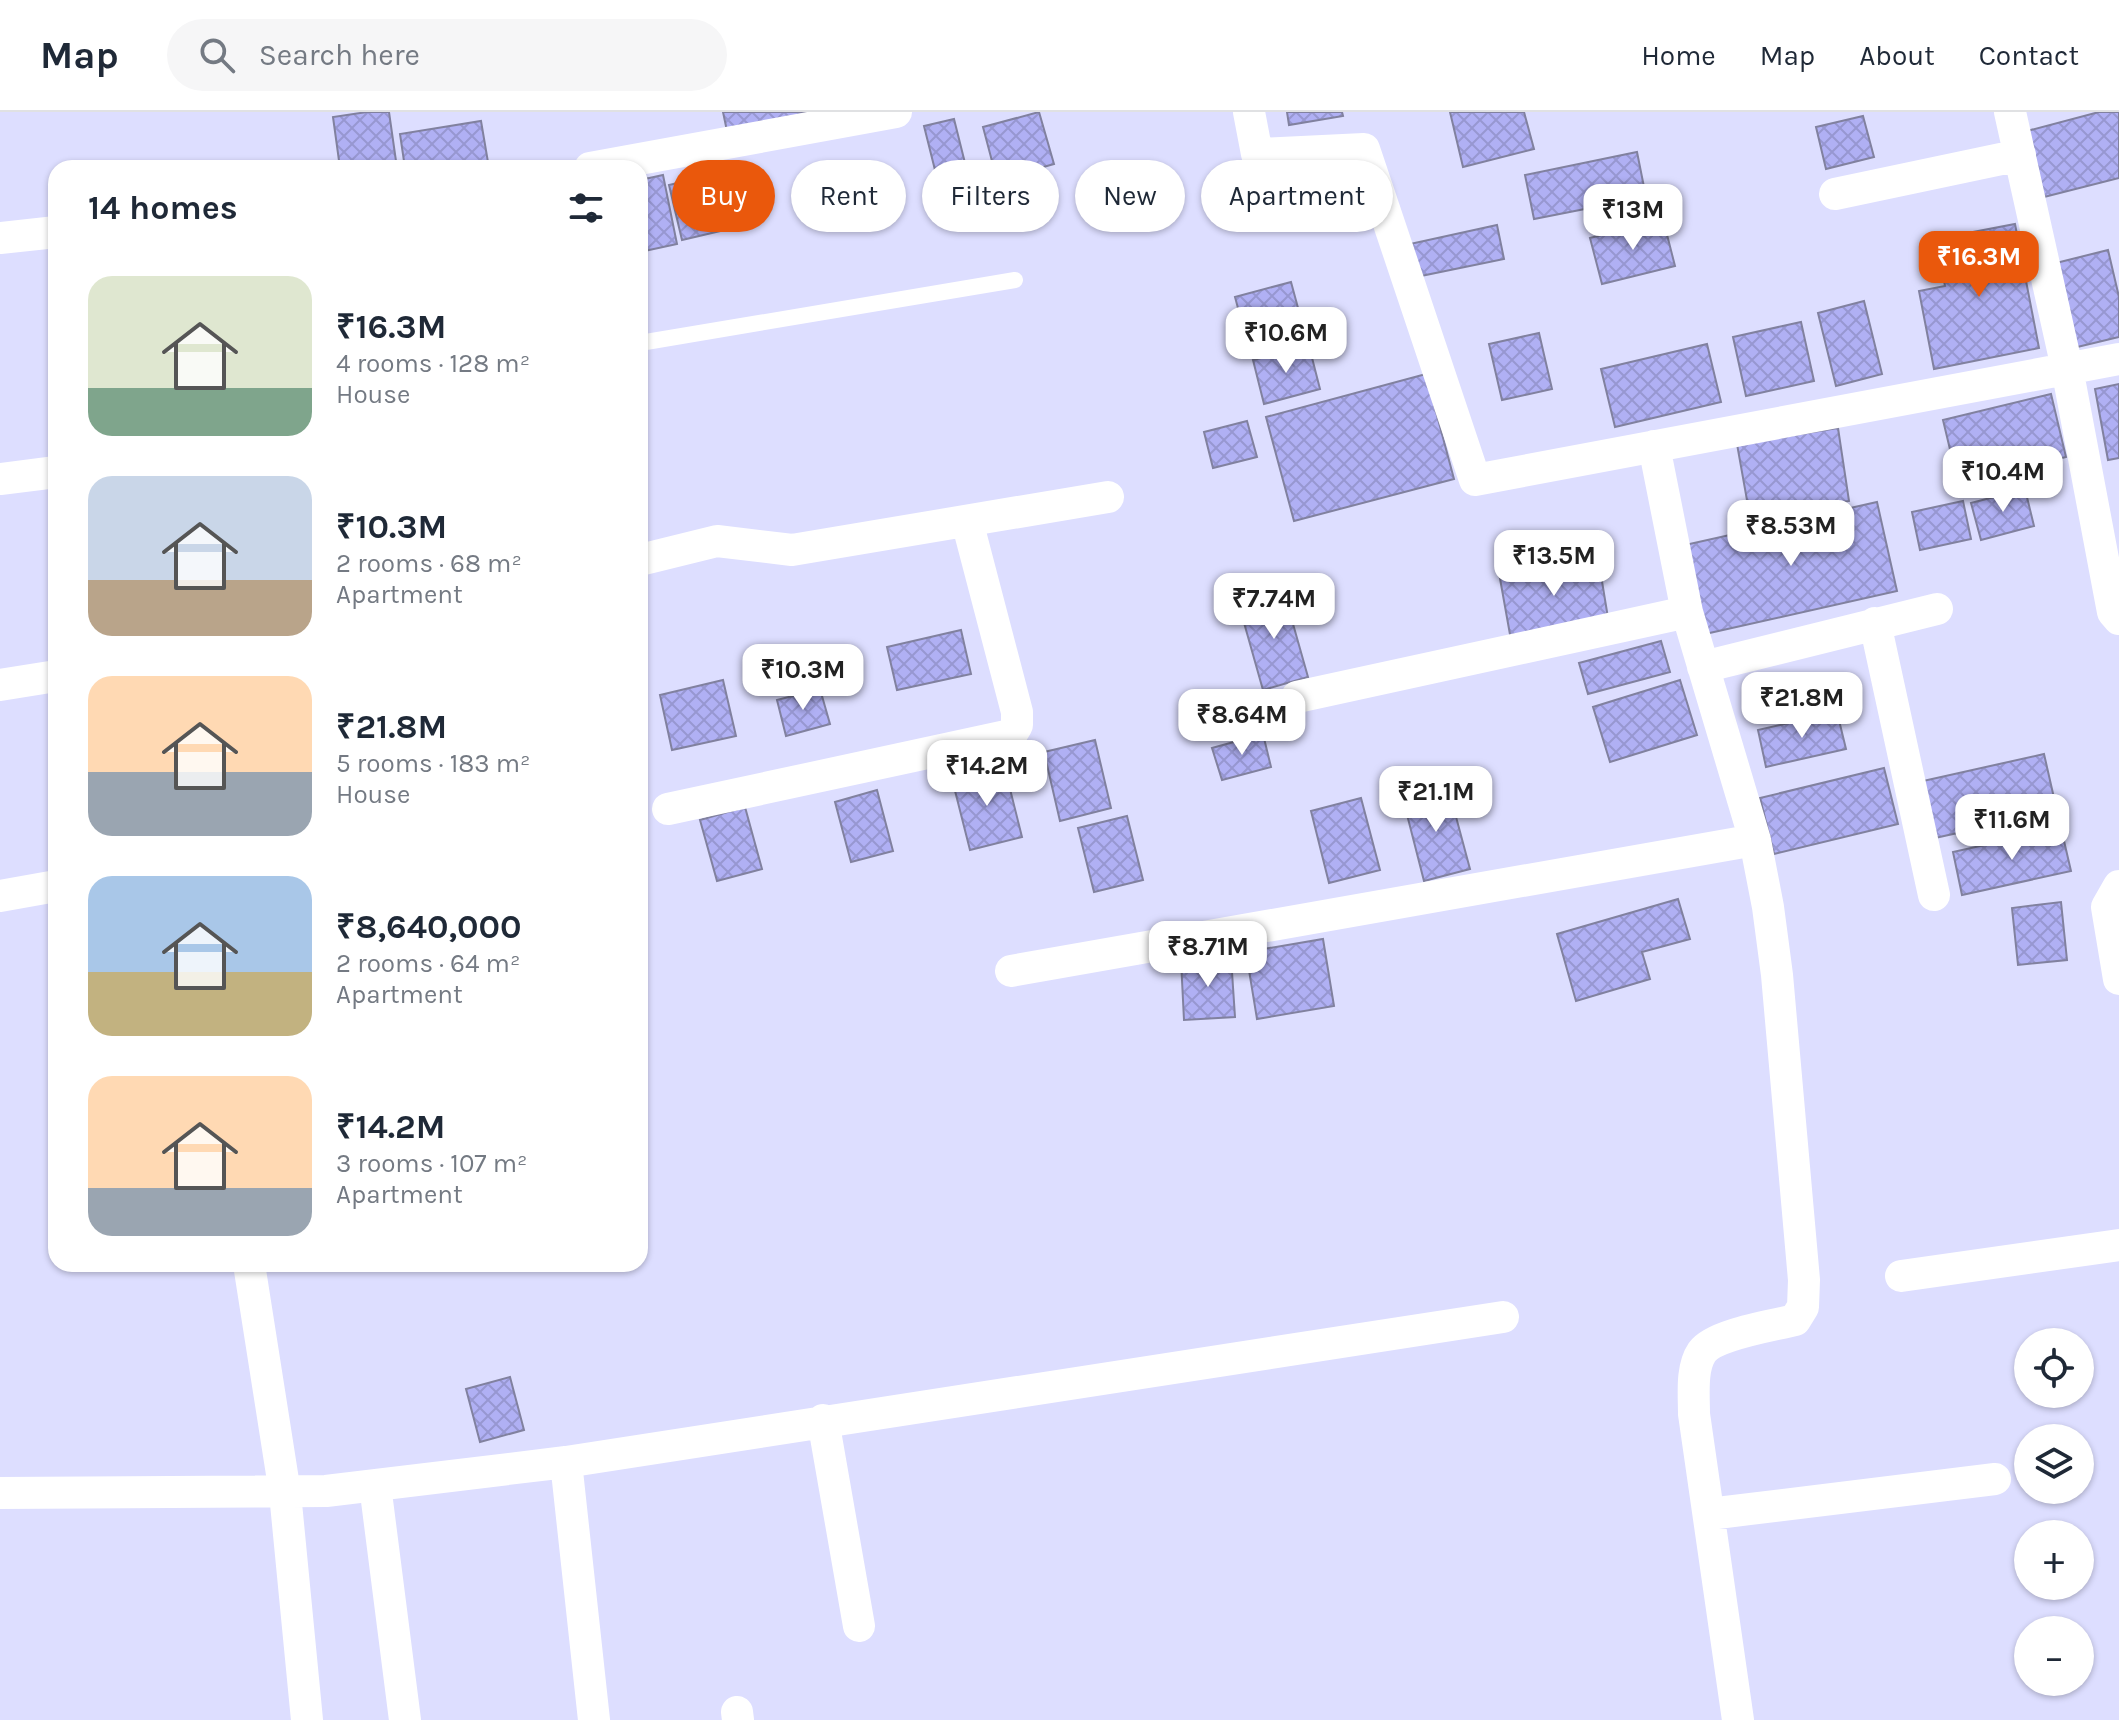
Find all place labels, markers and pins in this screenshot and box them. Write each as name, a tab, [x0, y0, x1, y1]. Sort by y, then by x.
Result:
pin: ₹13M	[1586, 184, 1680, 252]
pin: ₹16.3M	[1914, 231, 2044, 299]
pin: ₹10.6M	[1221, 307, 1351, 375]
pin: ₹10.4M	[1938, 446, 2068, 514]
pin: ₹8.53M	[1726, 500, 1856, 568]
pin: ₹13.5M	[1489, 530, 1619, 598]
pin: ₹7.74M	[1209, 573, 1339, 641]
pin: ₹10.3M	[738, 644, 868, 712]
pin: ₹21.8M	[1737, 672, 1867, 740]
pin: ₹8.64M	[1177, 689, 1307, 757]
pin: ₹14.2M	[922, 740, 1052, 808]
pin: ₹21.1M	[1371, 766, 1501, 834]
pin: ₹11.6M	[1947, 794, 2077, 862]
pin: ₹8.71M	[1143, 921, 1273, 989]

